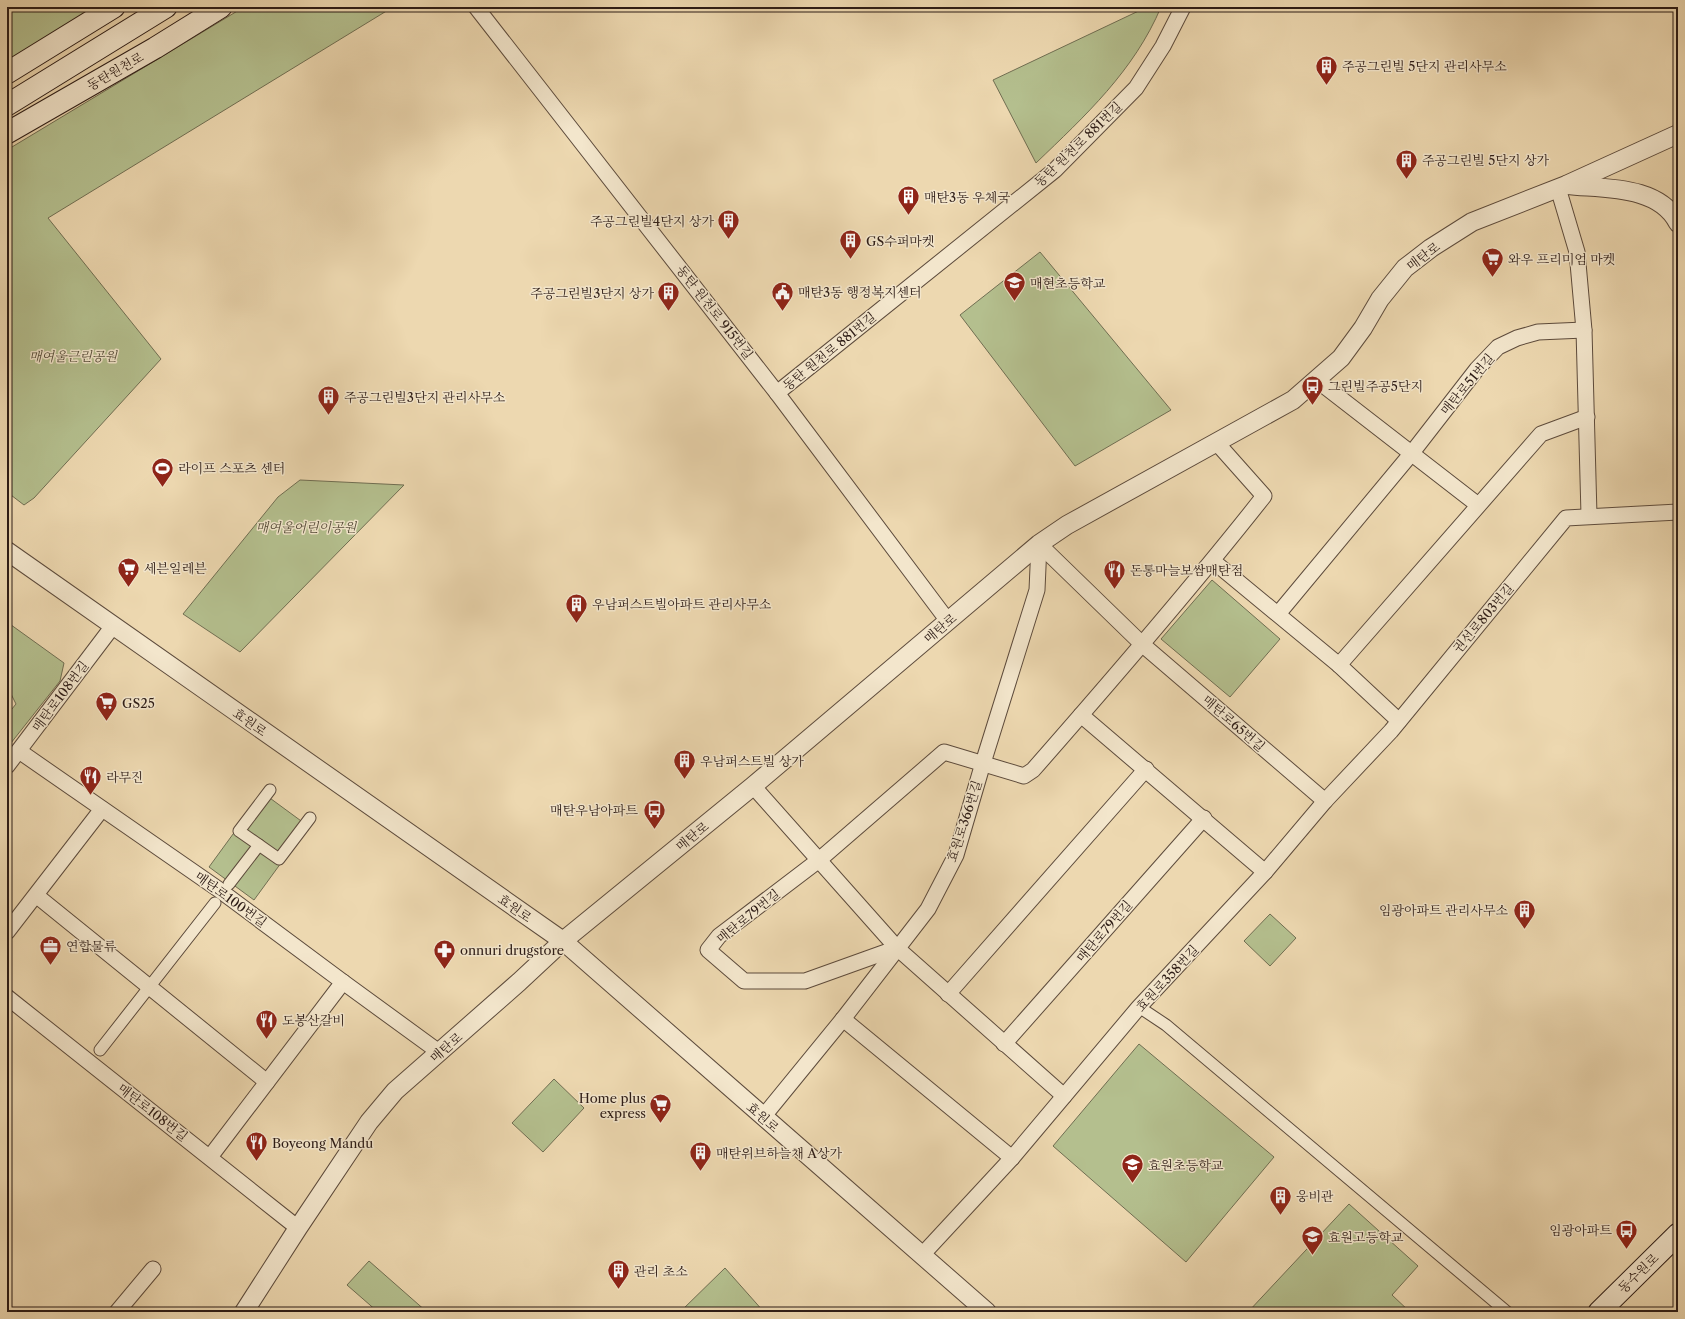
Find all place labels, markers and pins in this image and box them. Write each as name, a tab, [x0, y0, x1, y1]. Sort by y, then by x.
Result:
building icon: 주공그린빌 5단지 관리사무소	[1313, 53, 1339, 86]
place label: 주공그린빌 5단지 관리사무소	[1342, 58, 1507, 74]
building icon: 주공그린빌 5단지 상가	[1393, 147, 1419, 180]
place label: 주공그린빌 5단지 상가	[1422, 152, 1549, 168]
building icon: 매탄3동 우체국	[895, 184, 921, 217]
place label: 매탄3동 우체국	[924, 189, 1010, 205]
building icon: 주공그린빌4단지 상가	[716, 208, 742, 241]
place label: 주공그린빌4단지 상가	[590, 213, 714, 229]
building icon: GS수퍼마켓	[838, 228, 864, 261]
place label: GS수퍼마켓	[866, 233, 935, 249]
supermarket icon: 와우 프리미엄 마켓	[1480, 246, 1506, 279]
place label: 와우 프리미엄 마켓	[1508, 251, 1615, 267]
school or university icon: 매현초등학교	[1001, 270, 1027, 303]
place label: 매현초등학교	[1030, 275, 1106, 291]
public building icon: 매탄3동 행정복지센터	[769, 279, 795, 312]
building icon: 주공그린빌3단지 상가	[656, 280, 682, 313]
place label: 매탄3동 행정복지센터	[798, 284, 922, 300]
place label: 주공그린빌3단지 상가	[530, 285, 654, 301]
bus stop icon: 그린빌주공5단지	[1300, 373, 1326, 406]
place label: 그린빌주공5단지	[1328, 378, 1423, 394]
building icon: 주공그린빌3단지 관리사무소	[316, 384, 342, 417]
place label: 주공그린빌3단지 관리사무소	[344, 389, 506, 405]
sports icon: 라이프 스포츠 센터	[149, 455, 175, 488]
place label: 라이프 스포츠 센터	[178, 460, 285, 476]
supermarket icon: 세븐일레븐	[115, 555, 141, 588]
restaurant icon: 돈통마늘보쌈매탄점	[1101, 557, 1127, 590]
place label: 세븐일레븐	[144, 560, 207, 576]
place label: 돈통마늘보쌈매탄점	[1130, 562, 1243, 578]
building icon: 우남퍼스트빌아파트 관리사무소	[563, 591, 589, 624]
place label: 우남퍼스트빌아파트 관리사무소	[592, 596, 772, 612]
supermarket icon: GS25	[94, 690, 120, 723]
place label: GS25	[122, 695, 155, 711]
building icon: 우남퍼스트빌 상가	[672, 748, 698, 781]
place label: 우남퍼스트빌 상가	[700, 753, 804, 769]
restaurant icon: 라무진	[78, 764, 104, 797]
place label: 라무진	[106, 769, 144, 785]
bus stop icon: 매탄우남아파트	[641, 797, 667, 830]
place label: 매탄우남아파트	[550, 802, 638, 818]
building icon: 임광아파트 관리사무소	[1511, 897, 1537, 930]
place label: 임광아파트 관리사무소	[1379, 902, 1508, 918]
office icon: 연합물류	[37, 933, 63, 966]
pharmacy icon: onnuri drugstore	[432, 937, 458, 970]
place label: 연합물류	[66, 938, 117, 954]
place label: onnuri drugstore	[460, 942, 564, 958]
restaurant icon: 도봉산갈비	[254, 1007, 280, 1040]
place label: 도봉산갈비	[282, 1012, 345, 1028]
place label: Home plus express	[579, 1090, 646, 1121]
supermarket icon: Home plus express	[648, 1092, 674, 1125]
restaurant icon: Boyeong Mandu	[243, 1130, 269, 1163]
place label: Boyeong Mandu	[272, 1135, 373, 1151]
building icon: 매탄위브하늘채 A상가	[688, 1140, 714, 1173]
place label: 매탄위브하늘채 A상가	[716, 1145, 843, 1161]
school or university icon: 효원초등학교	[1119, 1152, 1145, 1185]
place label: 효원초등학교	[1148, 1157, 1224, 1173]
building icon: 웅비관	[1267, 1183, 1293, 1216]
place label: 웅비관	[1296, 1188, 1334, 1204]
bus stop icon: 임광아파트	[1614, 1217, 1640, 1250]
place label: 임광아파트	[1549, 1222, 1612, 1238]
school or university icon: 효원고등학교	[1299, 1224, 1325, 1257]
place label: 효원고등학교	[1328, 1229, 1404, 1245]
building icon: 관리 초소	[606, 1258, 632, 1291]
place label: 관리 초소	[634, 1263, 688, 1279]

